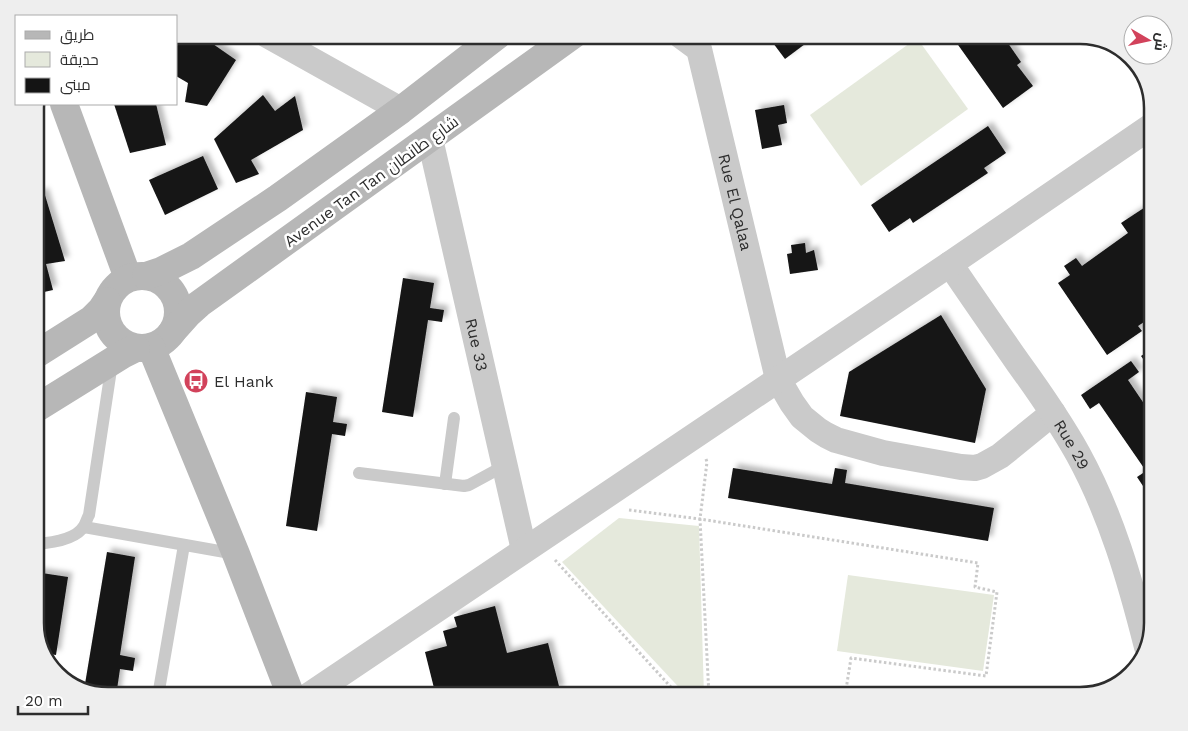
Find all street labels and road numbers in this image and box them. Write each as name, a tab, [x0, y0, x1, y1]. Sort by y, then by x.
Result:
street label: Avenue Tan Tan شارع طانطان	[280, 112, 463, 253]
street label: Rue El Qalaa	[714, 152, 756, 253]
street label: Rue 33	[461, 317, 492, 373]
street label: Rue 29	[1050, 416, 1093, 473]

